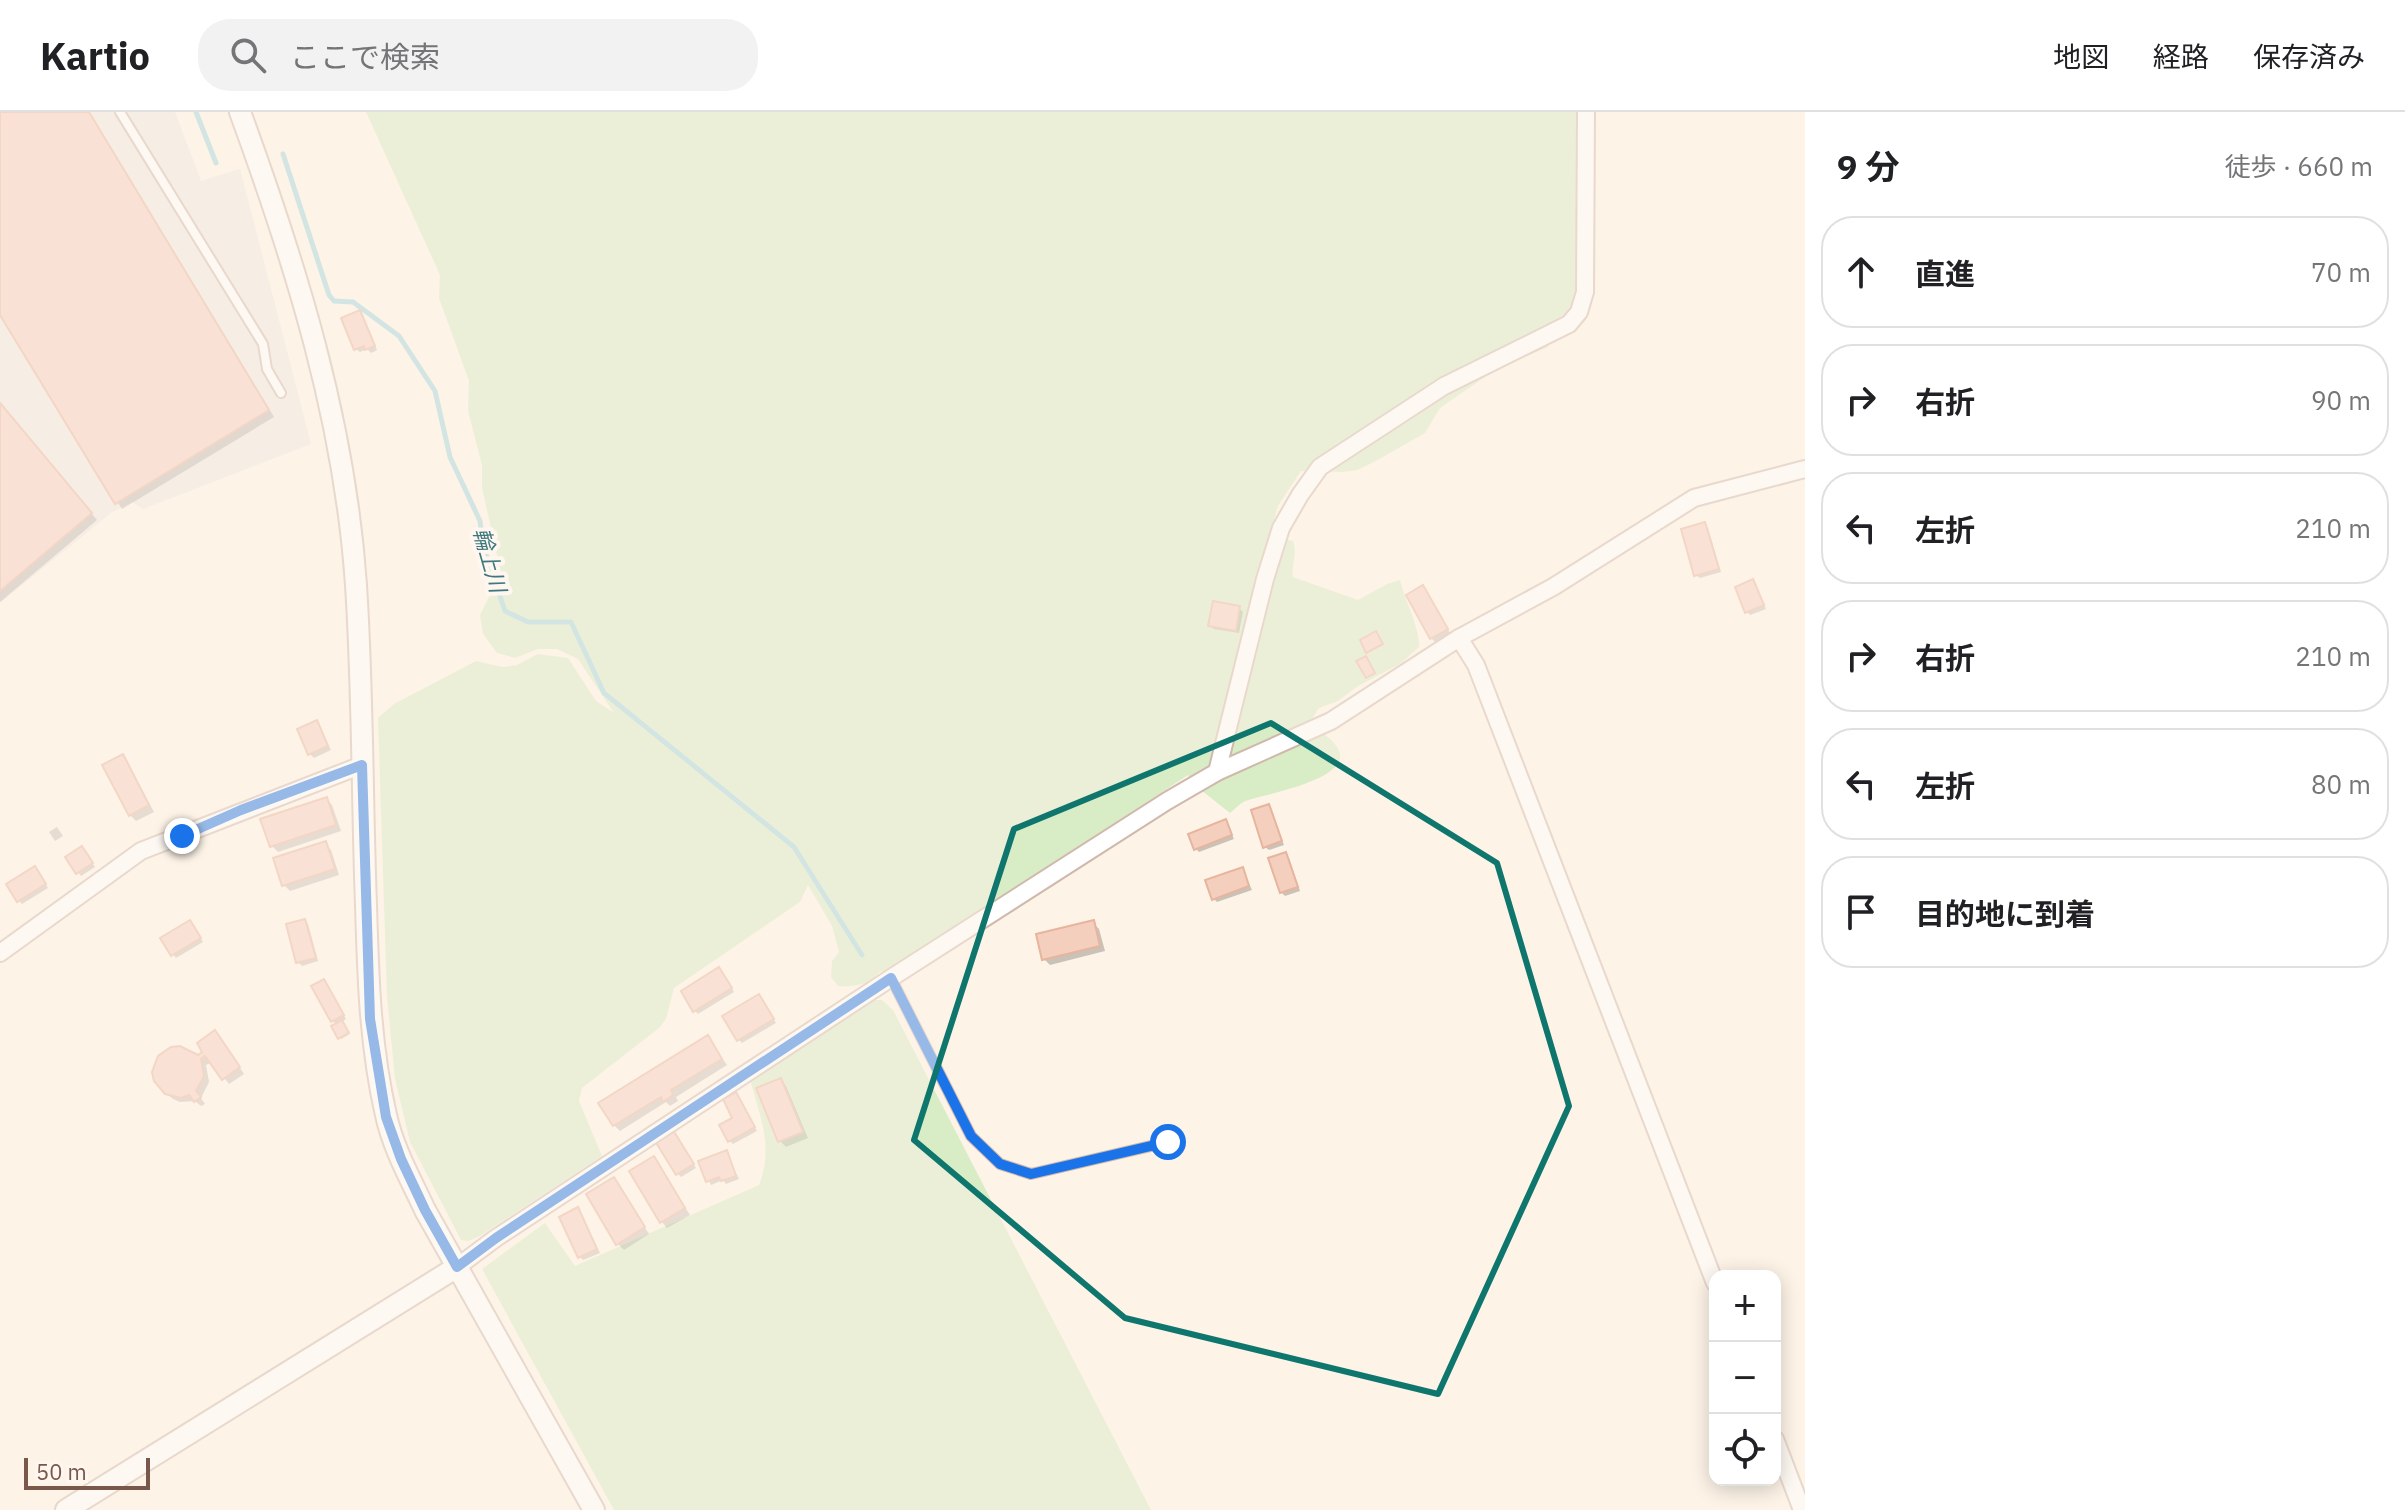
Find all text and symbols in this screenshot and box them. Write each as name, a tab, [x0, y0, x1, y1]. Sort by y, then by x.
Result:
search box	[198, 19, 758, 91]
text: Kartio	[40, 31, 150, 80]
icon: search	[226, 33, 270, 77]
text: ここで検索	[290, 37, 440, 76]
text: 地図	[2053, 38, 2109, 75]
text: 経路	[2153, 38, 2209, 75]
text: 保存済み	[2253, 38, 2365, 75]
text: 9 分	[1837, 144, 1899, 188]
text: 徒歩 · 660 m	[2225, 149, 2373, 183]
icon: ahead	[1839, 250, 1883, 294]
text: 直進	[1915, 254, 1975, 293]
text: 70 m	[2311, 255, 2371, 289]
icon: right	[1839, 378, 1883, 422]
text: 右折	[1915, 382, 1975, 421]
text: 90 m	[2311, 383, 2371, 417]
icon: left	[1839, 506, 1883, 550]
text: 左折	[1915, 510, 1975, 549]
text: 210 m	[2295, 511, 2371, 545]
water label: 輪上川	[467, 524, 514, 597]
icon: right	[1839, 634, 1883, 678]
text: 右折	[1915, 638, 1975, 677]
text: 210 m	[2295, 639, 2371, 673]
icon: left	[1839, 762, 1883, 806]
text: 左折	[1915, 766, 1975, 805]
text: 80 m	[2311, 767, 2371, 801]
route end	[164, 818, 200, 854]
icon: arrive	[1839, 890, 1883, 934]
text: 目的地に到着	[1915, 894, 2095, 933]
route start	[1150, 1124, 1186, 1160]
map controls	[1709, 1270, 1781, 1486]
button: +	[1709, 1270, 1781, 1342]
button: −	[1709, 1342, 1781, 1414]
button: locate	[1709, 1414, 1781, 1486]
scale bar	[24, 1454, 150, 1490]
text: 50 m	[36, 1457, 87, 1486]

